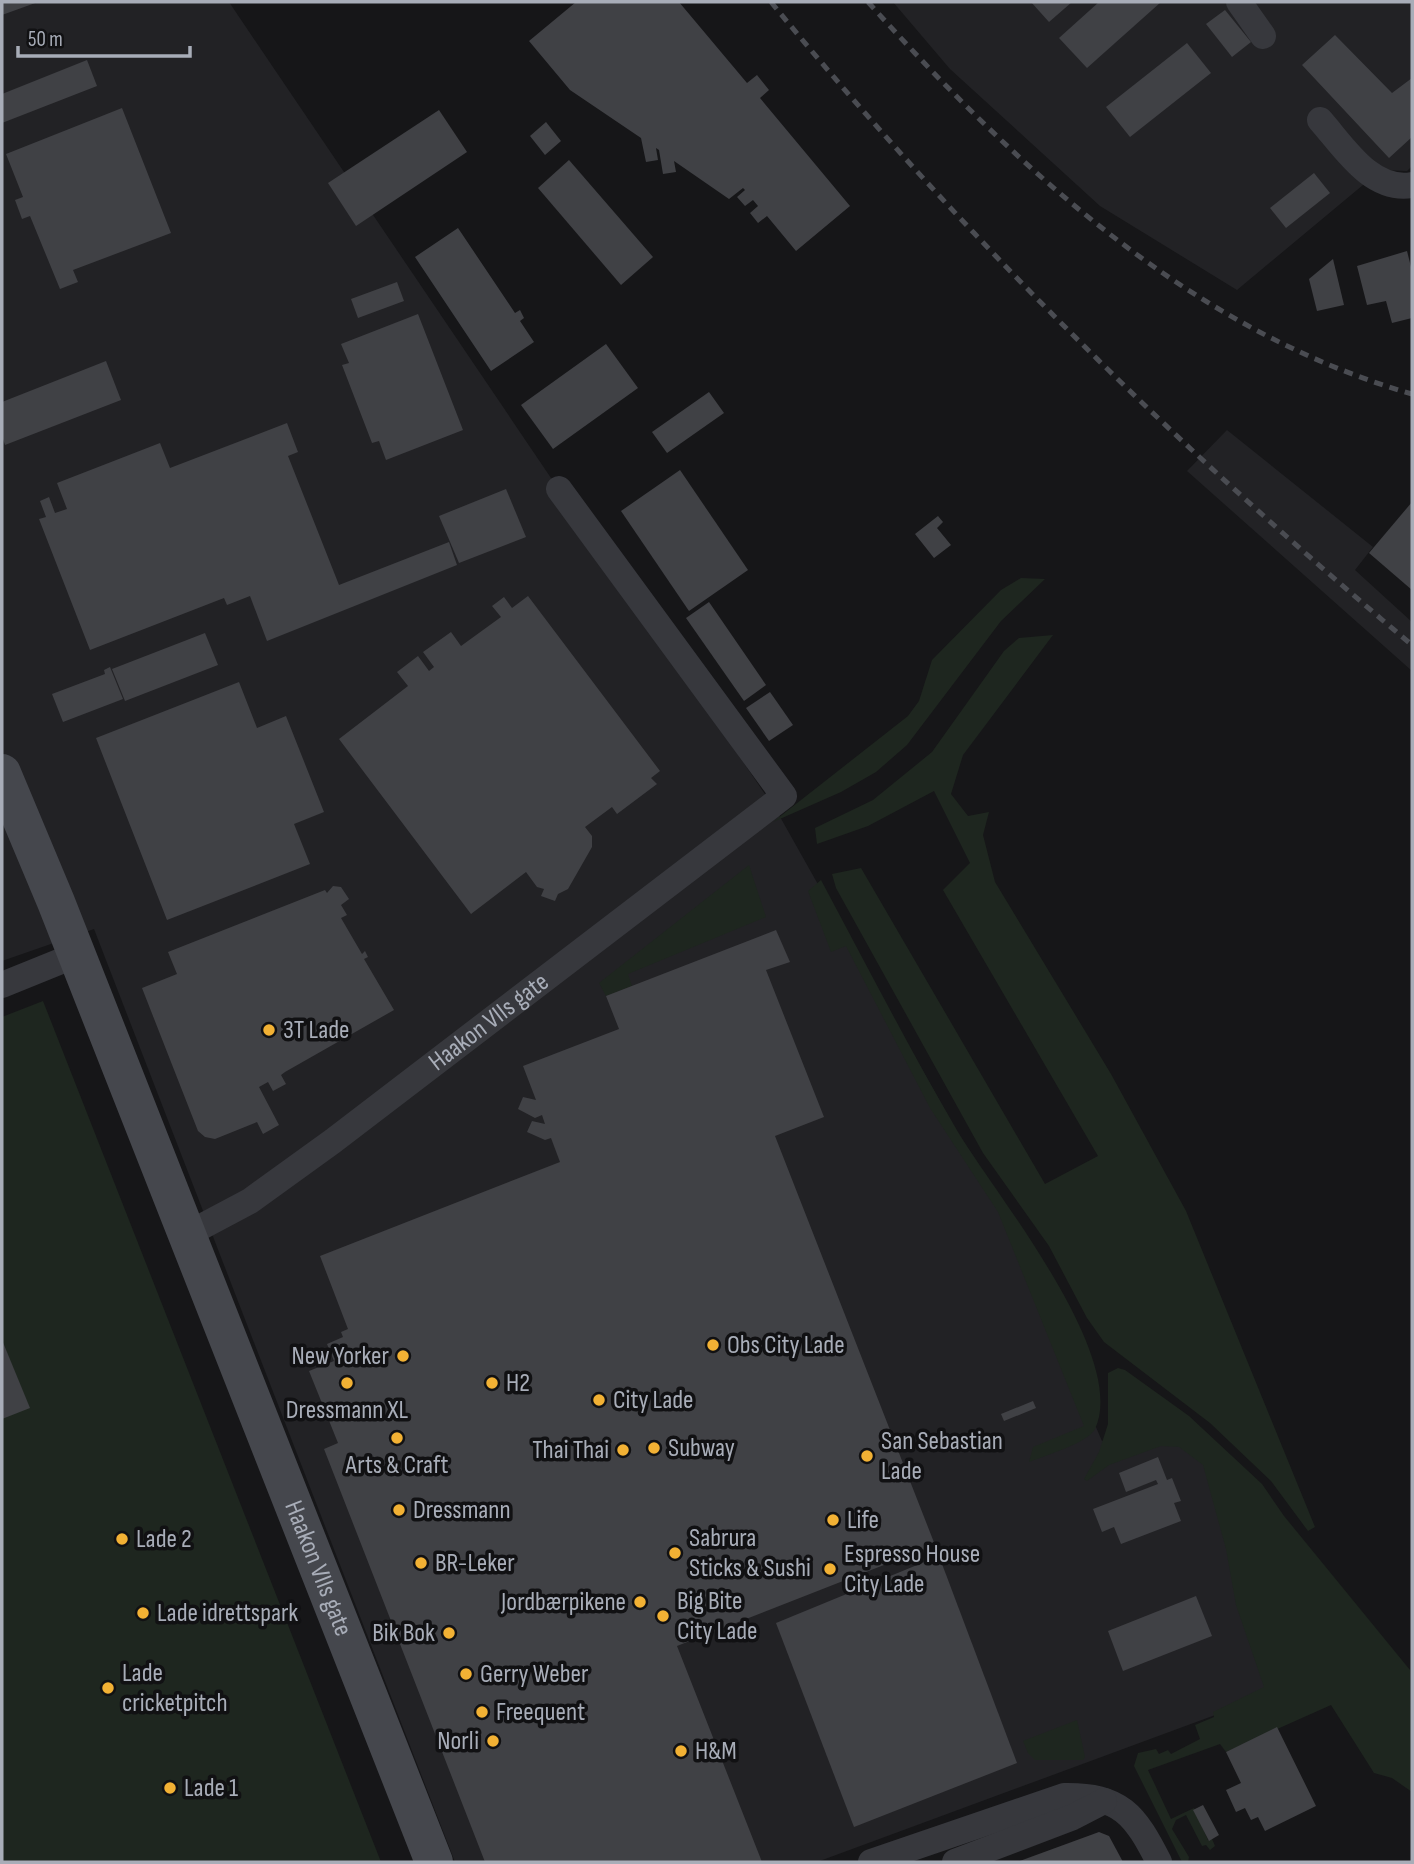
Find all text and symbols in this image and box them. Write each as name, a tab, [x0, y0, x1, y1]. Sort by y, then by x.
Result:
scale bar	[18, 14, 189, 58]
text: 50 m	[28, 27, 63, 52]
street label: Haakon VIIs gate	[423, 966, 555, 1078]
place label: 3T Lade	[283, 1015, 349, 1046]
marker: 3T Lade	[261, 1022, 277, 1038]
place label: Obs City Lade	[727, 1330, 845, 1361]
marker: Obs City Lade	[705, 1337, 721, 1353]
place label: New Yorker	[291, 1341, 390, 1372]
marker: New Yorker	[395, 1348, 411, 1364]
place label: H2	[506, 1368, 530, 1399]
marker: Dressmann XL	[339, 1375, 355, 1391]
marker: H2	[484, 1375, 500, 1391]
place label: City Lade	[613, 1385, 694, 1416]
marker: City Lade	[591, 1392, 607, 1408]
place label: Dressmann XL	[286, 1395, 409, 1426]
place label: San Sebastian Lade	[881, 1426, 1003, 1487]
marker: Arts & Craft	[389, 1430, 405, 1446]
place label: Subway	[668, 1433, 735, 1464]
place label: Thai Thai	[532, 1435, 609, 1466]
marker: Subway	[646, 1440, 662, 1456]
marker: Thai Thai	[615, 1442, 631, 1458]
marker: San Sebastian Lade	[859, 1448, 875, 1464]
place label: Arts & Craft	[345, 1450, 448, 1481]
place label: Dressmann	[413, 1495, 511, 1526]
street label: Haakon VIIs gate	[278, 1496, 359, 1640]
marker: Dressmann	[391, 1502, 407, 1518]
place label: Life	[847, 1505, 879, 1536]
marker: Life	[825, 1512, 841, 1528]
place label: Sabrura Sticks & Sushi	[689, 1523, 811, 1584]
place label: Lade 2	[136, 1524, 192, 1555]
marker: Lade 2	[114, 1531, 130, 1547]
place label: Espresso House City Lade	[844, 1539, 980, 1600]
marker: Sabrura Sticks & Sushi	[667, 1545, 683, 1561]
place label: BR-Leker	[435, 1548, 515, 1579]
marker: BR-Leker	[413, 1555, 429, 1571]
marker: Espresso House City Lade	[822, 1561, 838, 1577]
place label: Big Bite City Lade	[677, 1586, 758, 1647]
place label: Jordbærpikene	[500, 1587, 626, 1618]
marker: Jordbærpikene	[632, 1594, 648, 1610]
place label: Lade idrettspark	[157, 1598, 298, 1629]
marker: Lade idrettspark	[135, 1605, 151, 1621]
marker: Big Bite City Lade	[655, 1608, 671, 1624]
place label: Bik Bok	[372, 1618, 435, 1649]
marker: Bik Bok	[441, 1625, 457, 1641]
place label: Lade cricketpitch	[122, 1658, 228, 1719]
place label: Gerry Weber	[480, 1659, 589, 1690]
marker: Gerry Weber	[458, 1666, 474, 1682]
marker: Lade cricketpitch	[100, 1680, 116, 1696]
place label: Freequent	[496, 1697, 585, 1728]
marker: Freequent	[474, 1704, 490, 1720]
place label: Norli	[437, 1726, 479, 1757]
marker: Norli	[485, 1733, 501, 1749]
place label: H&M	[695, 1736, 737, 1767]
marker: H&M	[673, 1743, 689, 1759]
place label: Lade 1	[184, 1773, 238, 1804]
marker: Lade 1	[162, 1780, 178, 1796]

